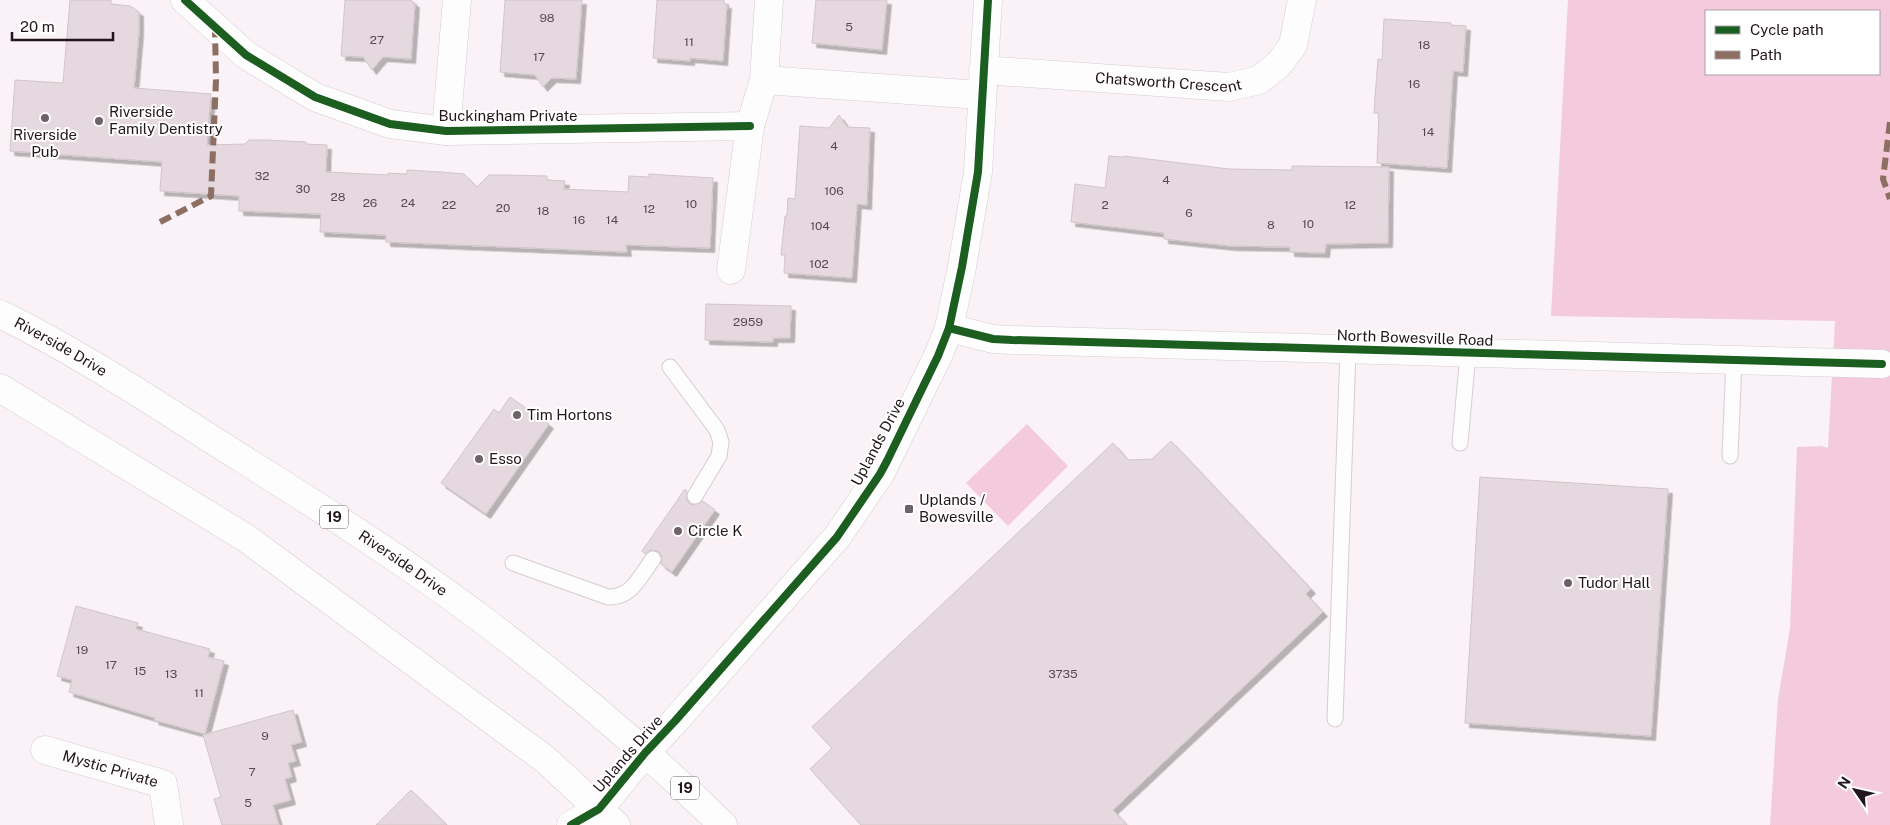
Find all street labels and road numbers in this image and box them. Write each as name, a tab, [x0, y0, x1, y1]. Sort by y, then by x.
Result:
street label: Chatsworth Crescent	[1095, 69, 1244, 95]
street label: Buckingham Private	[438, 107, 578, 124]
street label: Riverside Drive	[12, 314, 110, 379]
street label: North Bowesville Road	[1336, 326, 1494, 349]
street label: Uplands Drive	[847, 395, 908, 489]
road number: 19	[320, 506, 348, 528]
street label: Riverside Drive	[356, 526, 451, 599]
street label: Uplands Drive	[589, 712, 666, 796]
street label: Mystic Private	[61, 747, 160, 790]
road number: 19	[671, 776, 699, 800]

